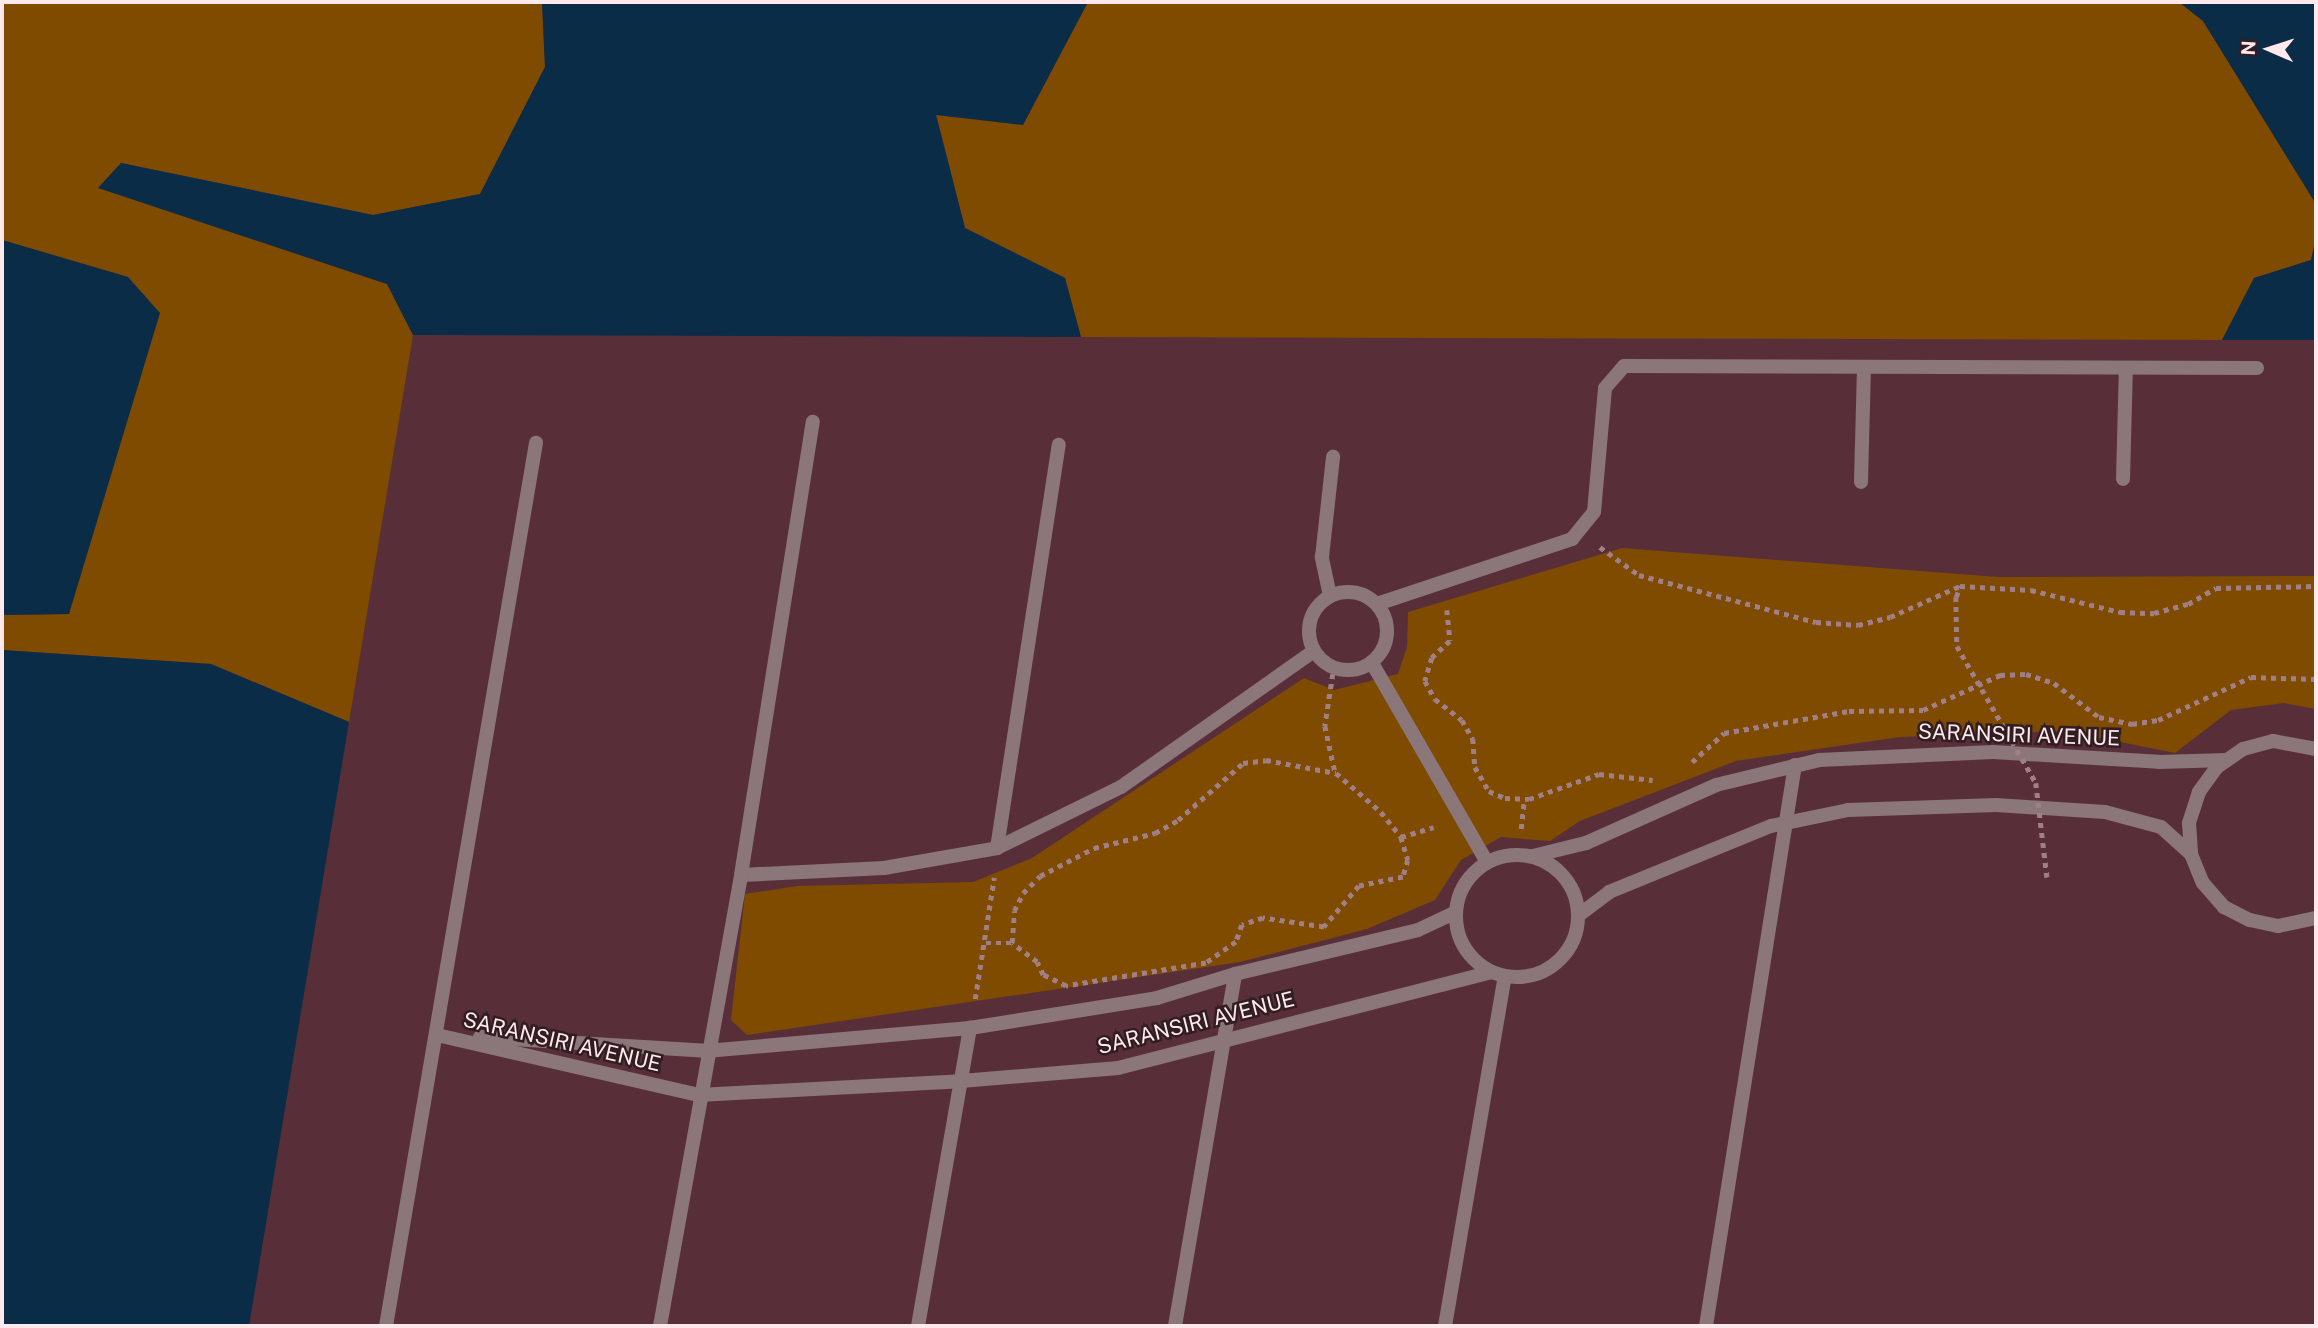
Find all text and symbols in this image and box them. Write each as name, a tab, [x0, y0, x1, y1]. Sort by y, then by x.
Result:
north arrow	[2234, 14, 2304, 84]
text: N	[2237, 40, 2259, 56]
street label: SARANSIRI AVENUE	[1918, 719, 2120, 751]
street label: SARANSIRI AVENUE	[1095, 986, 1297, 1060]
street label: SARANSIRI AVENUE	[461, 1007, 663, 1077]

